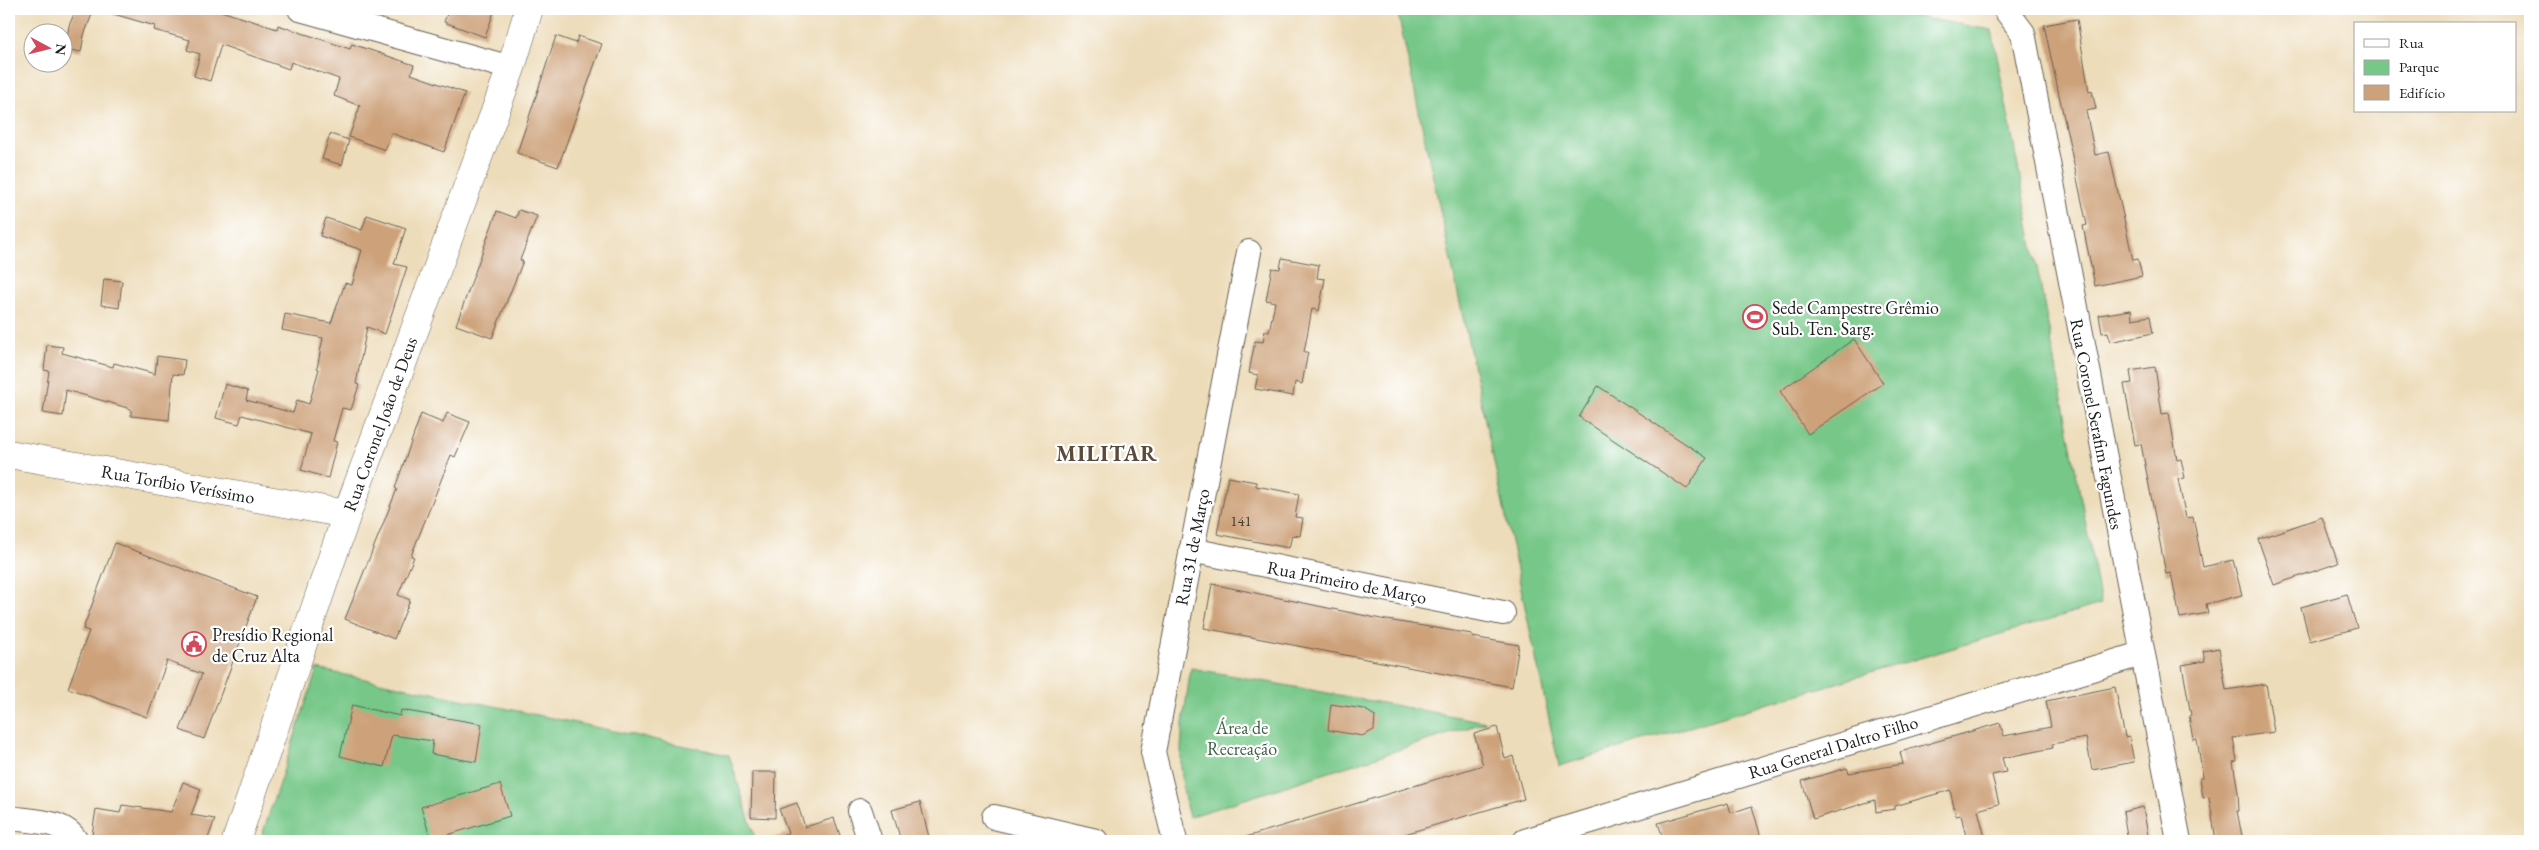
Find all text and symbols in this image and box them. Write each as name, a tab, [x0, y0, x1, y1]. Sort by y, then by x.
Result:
north arrow	[22, 22, 72, 72]
legend	[2354, 22, 2516, 112]
text: Rua	[2399, 33, 2424, 52]
text: N	[51, 43, 71, 57]
text: Parque	[2399, 57, 2439, 76]
text: Edifício	[2399, 83, 2445, 102]
place label: Sede Campestre Grêmio Sub. Ten. Sarg.	[1772, 296, 1939, 340]
sports icon: Sede Campestre Grêmio Sub. Ten. Sarg.	[1742, 304, 1768, 330]
street label: Rua Coronel Serafim Fagundes	[2065, 317, 2129, 532]
street label: Rua Coronel João de Deus	[338, 333, 422, 514]
district label: MILITAR	[1056, 439, 1158, 468]
street label: Rua Toríbio Veríssimo	[99, 459, 257, 509]
street label: Rua 31 de Março	[1169, 486, 1215, 607]
house number: 141	[1230, 511, 1252, 530]
street label: Rua Primeiro de Março	[1265, 555, 1429, 609]
place label: Presídio Regional de Cruz Alta	[212, 623, 333, 667]
public building icon: Presídio Regional de Cruz Alta	[181, 631, 207, 657]
street label: Rua General Daltro Filho	[1745, 710, 1921, 784]
park label: Área de Recreação	[1207, 716, 1277, 760]

